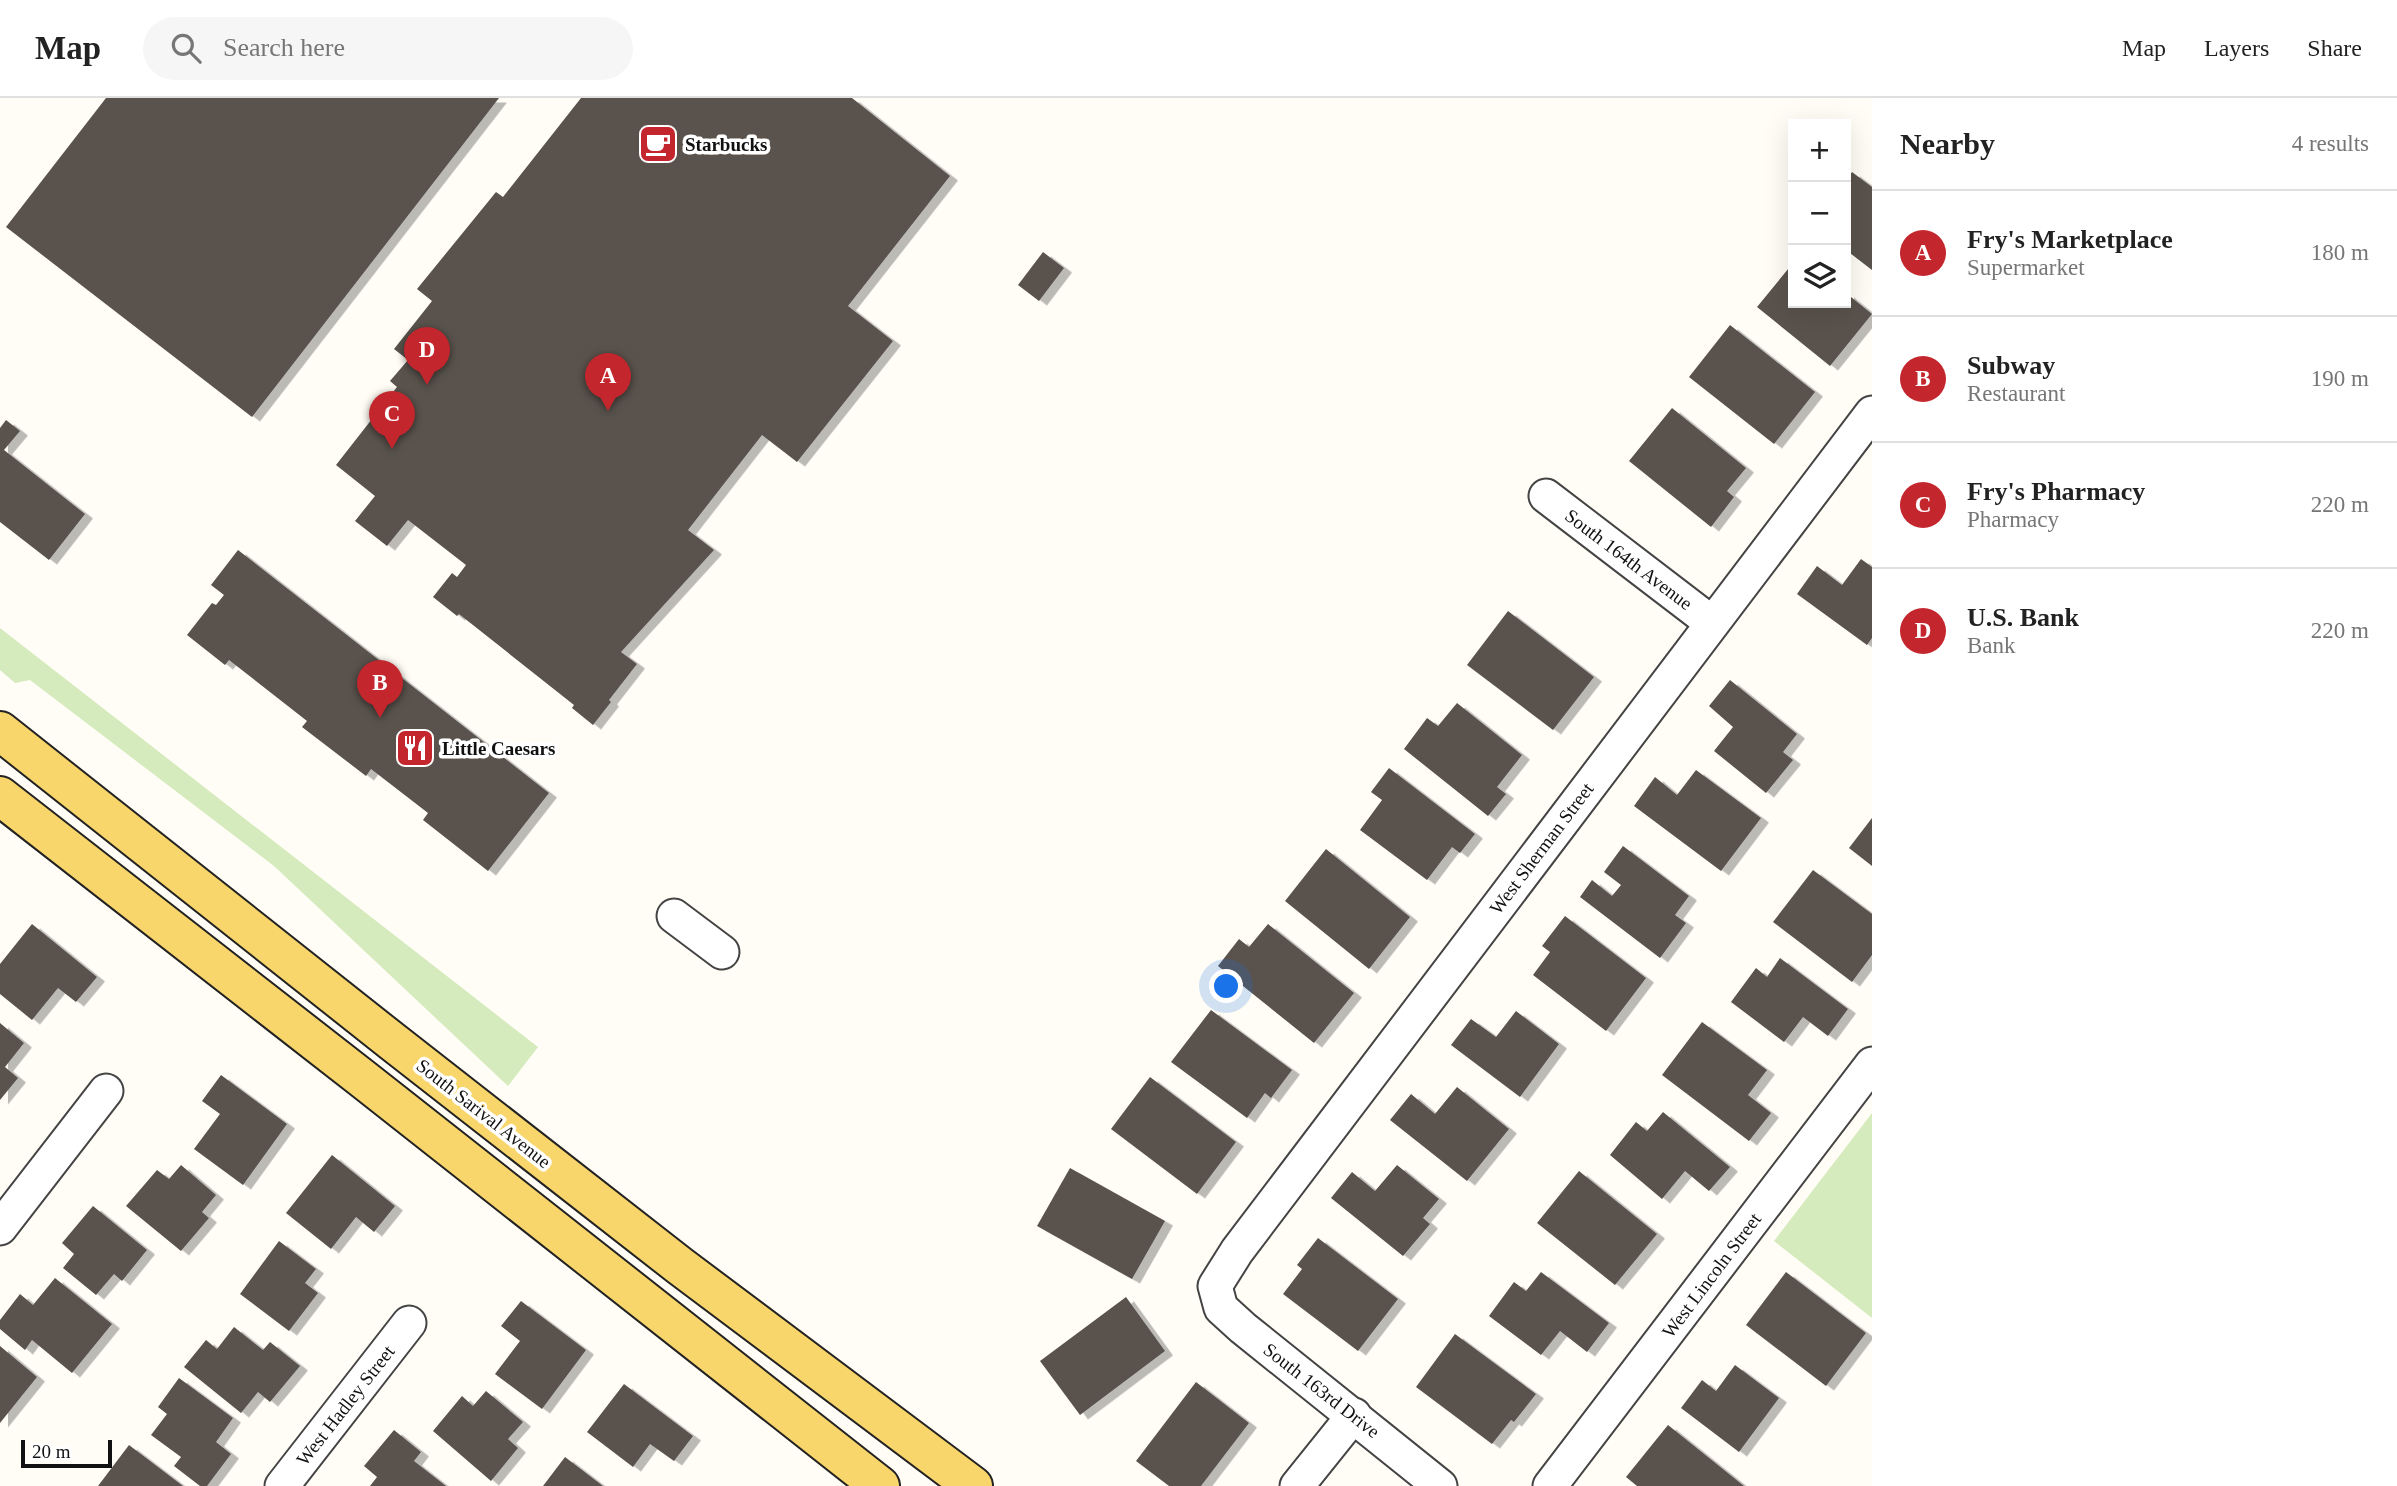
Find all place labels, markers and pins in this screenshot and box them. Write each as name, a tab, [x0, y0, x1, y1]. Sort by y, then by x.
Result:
cafe icon: Starbucks	[637, 123, 679, 165]
place label: Starbucks	[685, 134, 767, 155]
pin: D	[404, 327, 450, 385]
pin: A	[585, 353, 631, 411]
pin: C	[369, 391, 415, 449]
pin: B	[357, 660, 403, 718]
restaurant icon: Little Caesars	[394, 727, 436, 769]
place label: Little Caesars	[442, 738, 555, 759]

